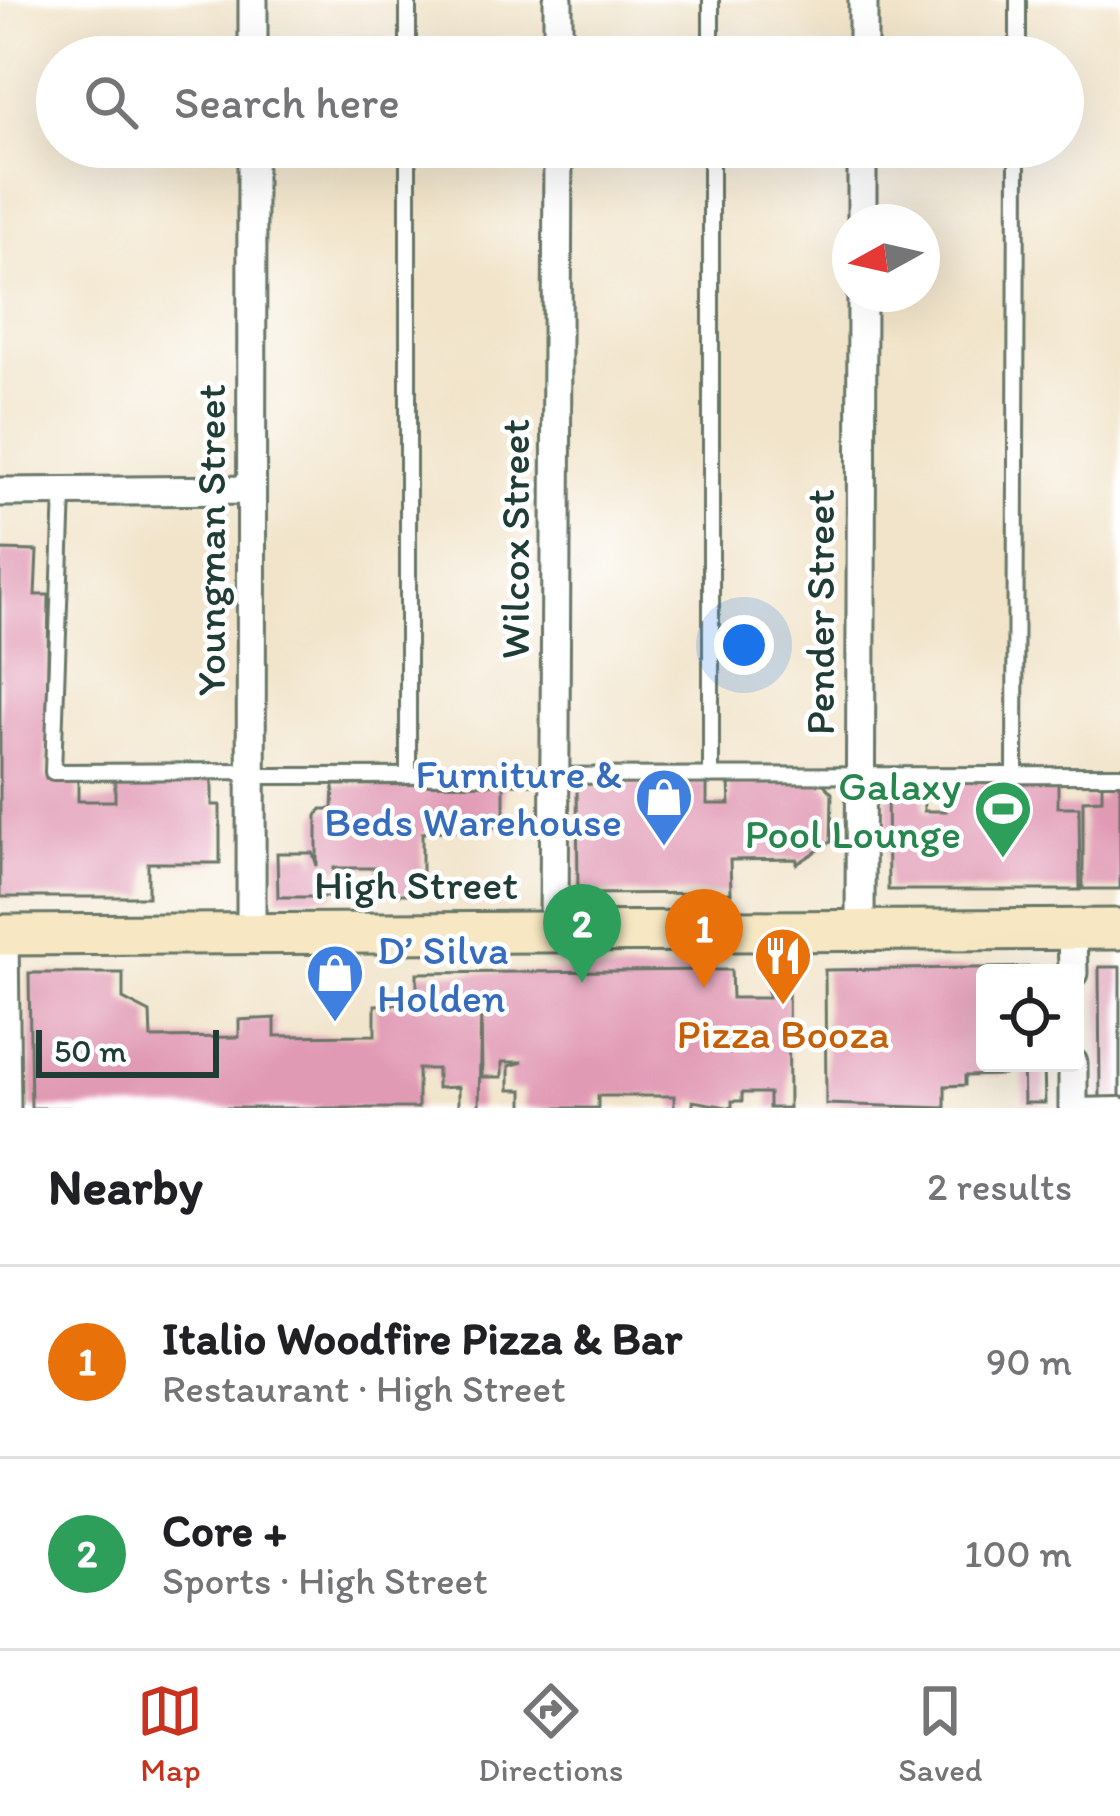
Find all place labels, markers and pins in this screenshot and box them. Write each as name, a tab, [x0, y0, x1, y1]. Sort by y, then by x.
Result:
place label: Furniture & Beds Warehouse	[324, 748, 622, 847]
place label: Galaxy Pool Lounge	[744, 760, 961, 859]
shop icon: Furniture & Beds Warehouse	[633, 766, 695, 848]
sports icon: Galaxy Pool Lounge	[972, 778, 1034, 860]
pin: 2	[543, 884, 621, 983]
pin: 1	[665, 889, 743, 988]
place label: D’ Silva Holden	[377, 924, 509, 1023]
restaurant icon: Pizza Booza	[752, 925, 814, 1007]
shop icon: D’ Silva Holden	[304, 942, 366, 1024]
place label: Pizza Booza	[677, 1008, 889, 1059]

